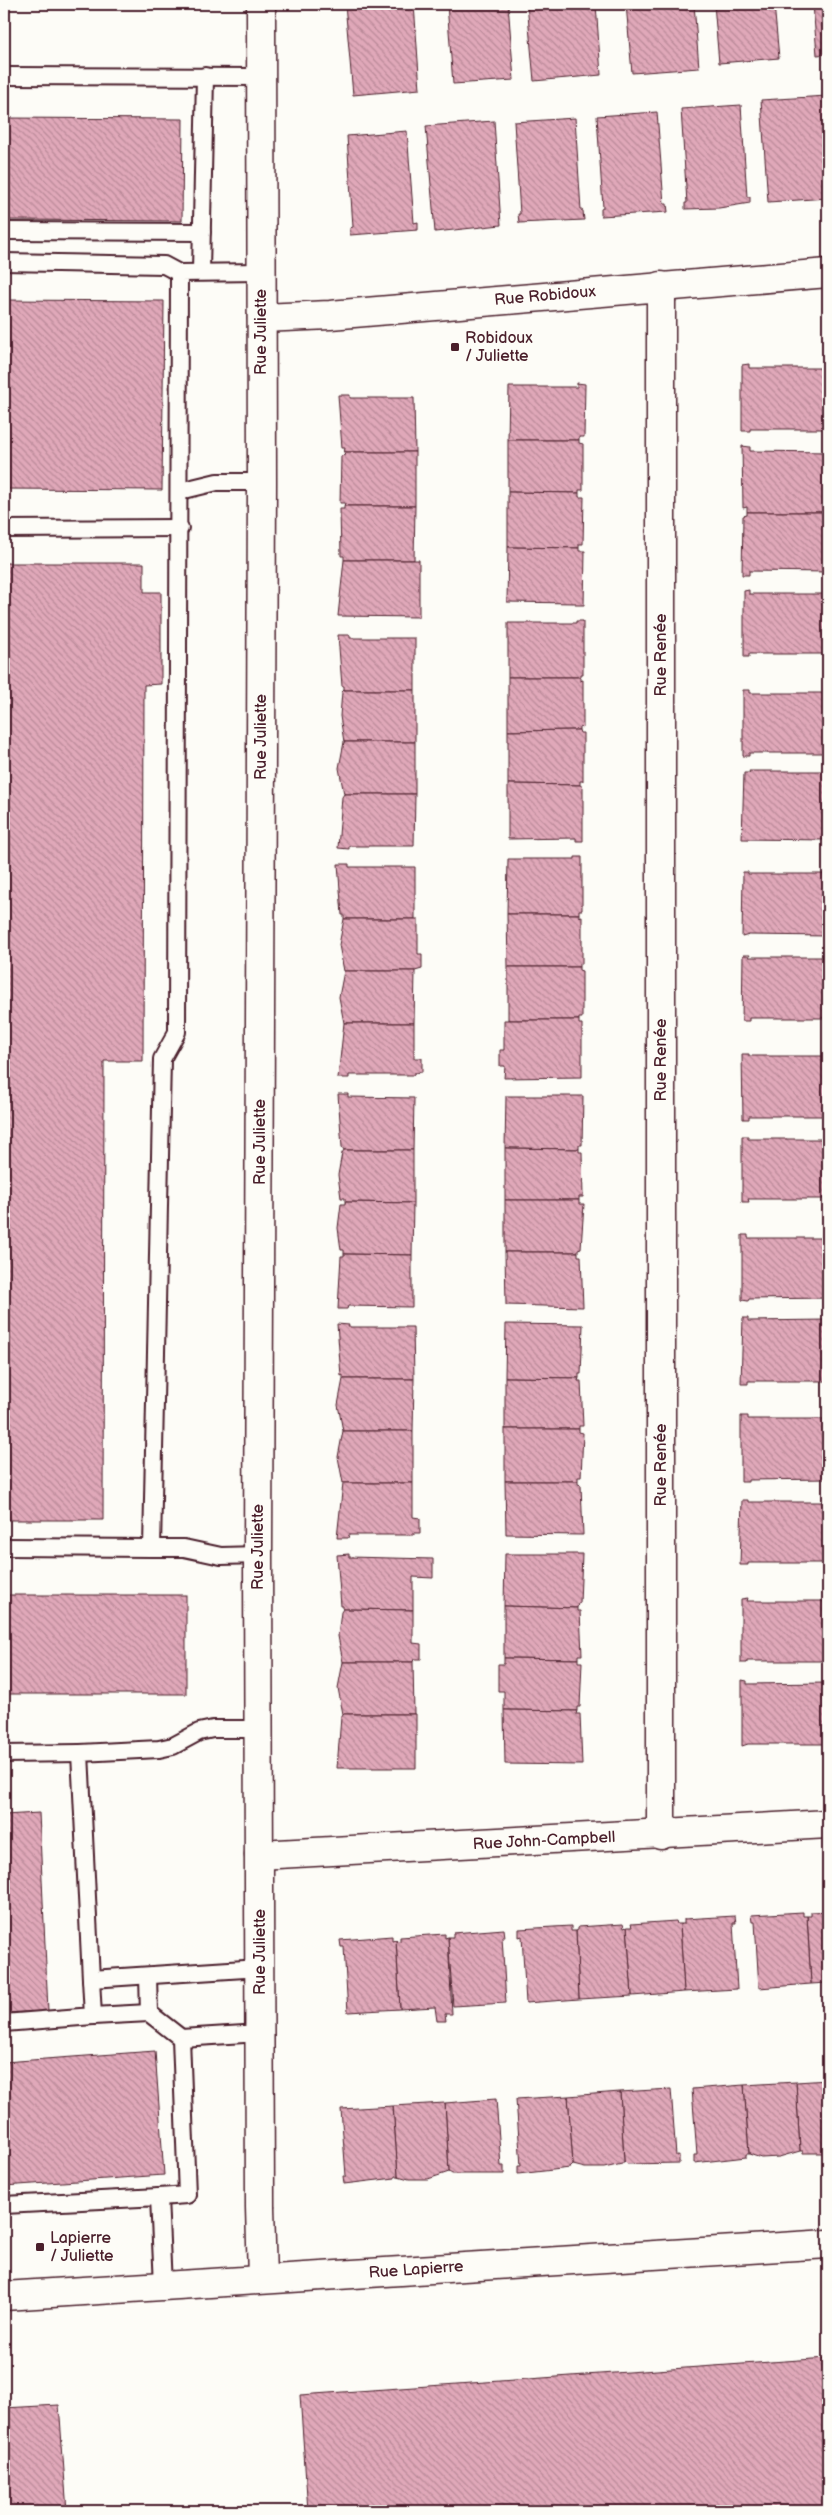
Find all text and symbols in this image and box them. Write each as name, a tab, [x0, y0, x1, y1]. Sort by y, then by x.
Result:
street label: Rue Robidoux	[493, 282, 597, 310]
street label: Rue Juliette	[252, 288, 271, 375]
place label: Robidoux / Juliette	[465, 329, 533, 366]
marker: Robidoux / Juliette	[449, 341, 461, 353]
street label: Rue Renée	[652, 613, 671, 697]
street label: Rue Juliette	[252, 693, 271, 780]
street label: Rue Renée	[652, 1018, 671, 1102]
street label: Rue Juliette	[251, 1098, 270, 1185]
street label: Rue Renée	[652, 1423, 671, 1507]
street label: Rue Juliette	[249, 1503, 268, 1590]
street label: Rue John-Campbell	[472, 1828, 616, 1854]
street label: Rue Juliette	[251, 1908, 270, 1995]
place label: Lapierre / Juliette	[50, 2229, 114, 2266]
marker: Lapierre / Juliette	[34, 2241, 46, 2253]
street label: Rue Lapierre	[368, 2257, 465, 2283]

